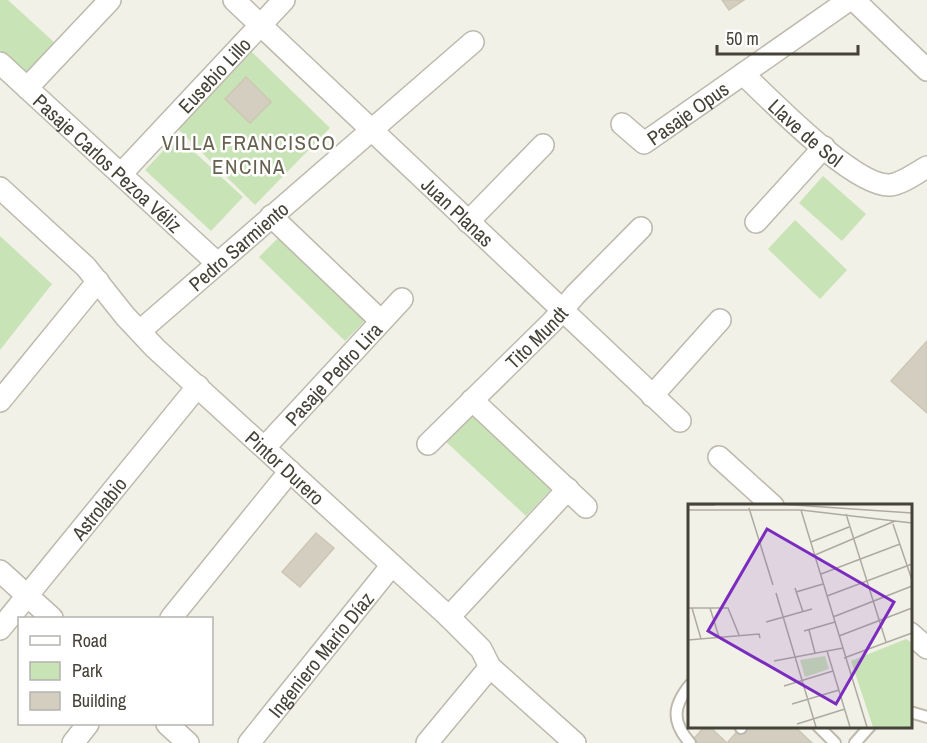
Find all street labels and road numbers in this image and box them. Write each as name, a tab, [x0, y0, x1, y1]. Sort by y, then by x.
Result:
street label: Eusebio Lillo	[172, 31, 256, 119]
street label: Pasaje Opus	[641, 75, 734, 151]
street label: Pasaje Carlos Pezoa Véliz	[28, 87, 188, 238]
street label: Llave de Sol	[763, 92, 849, 173]
street label: Juan Planas	[416, 171, 500, 252]
street label: Pedro Sarmiento	[182, 195, 294, 297]
street label: Tito Mundt	[499, 300, 574, 374]
street label: Pasaje Pedro Lira	[278, 316, 387, 431]
street label: Pintor Durero	[240, 424, 331, 511]
street label: Astrolabio	[64, 471, 132, 546]
street label: Ingeniero Mario Díaz	[262, 586, 379, 723]

